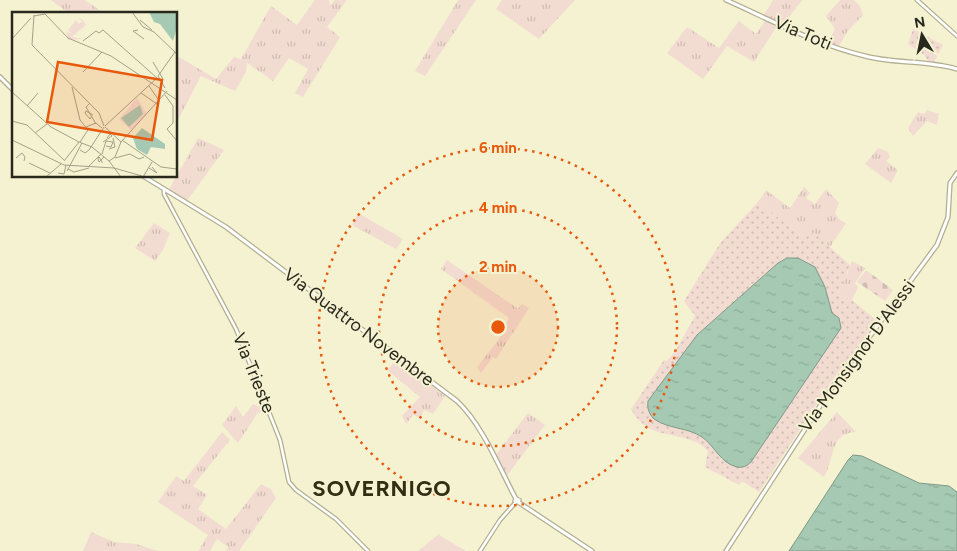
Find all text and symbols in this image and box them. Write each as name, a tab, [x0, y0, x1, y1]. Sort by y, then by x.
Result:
north arrow	[897, 10, 947, 60]
street label: Via Toti	[771, 11, 835, 55]
inset map	[12, 12, 178, 178]
text: N	[913, 13, 927, 32]
text: 6 min	[479, 139, 517, 157]
text: 4 min	[479, 199, 517, 217]
text: 2 min	[479, 258, 517, 276]
street label: Via Quattro Novembre	[279, 263, 439, 391]
street label: Via Monsignor D'Alessi	[794, 275, 920, 437]
centre of rings	[489, 318, 507, 336]
street label: Via Trieste	[228, 330, 280, 416]
district label: SOVERNIGO	[312, 475, 452, 502]

